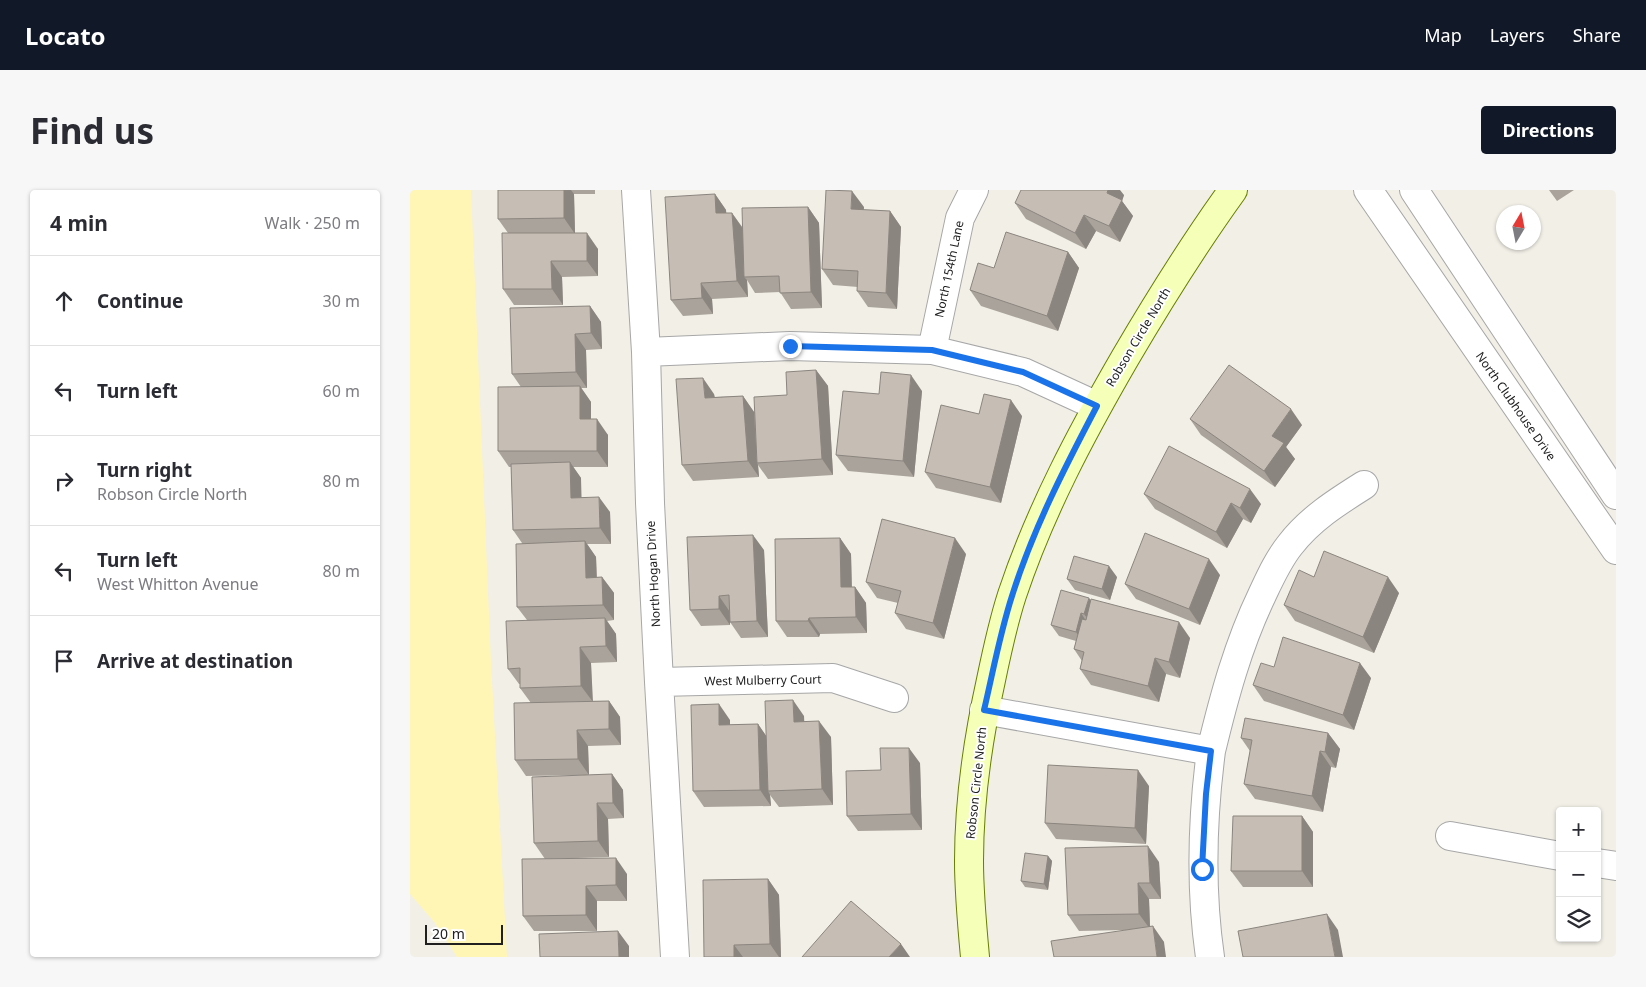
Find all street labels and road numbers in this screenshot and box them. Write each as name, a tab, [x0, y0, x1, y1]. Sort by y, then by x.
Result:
street label: North 154th Lane	[930, 219, 968, 319]
street label: Robson Circle North	[1102, 284, 1174, 390]
street label: North Clubhouse Drive	[1472, 348, 1560, 464]
street label: North Hogan Drive	[642, 520, 664, 628]
street label: West Mulberry Court	[704, 670, 822, 690]
street label: Robson Circle North	[962, 726, 990, 840]

